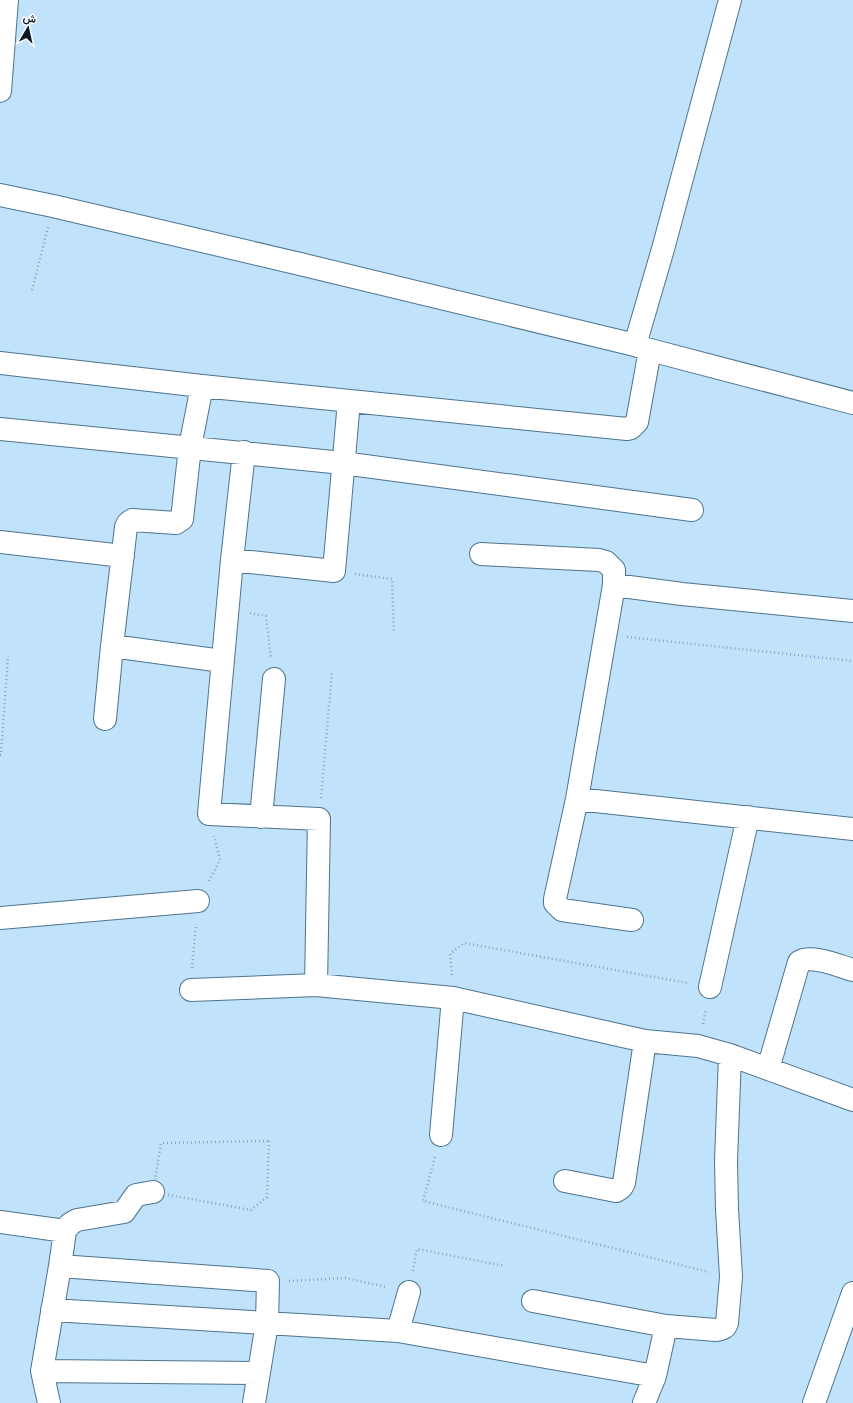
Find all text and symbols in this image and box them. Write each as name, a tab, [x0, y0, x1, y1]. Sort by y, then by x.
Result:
north arrow	[8, 8, 48, 48]
text: ش	[22, 10, 37, 26]

